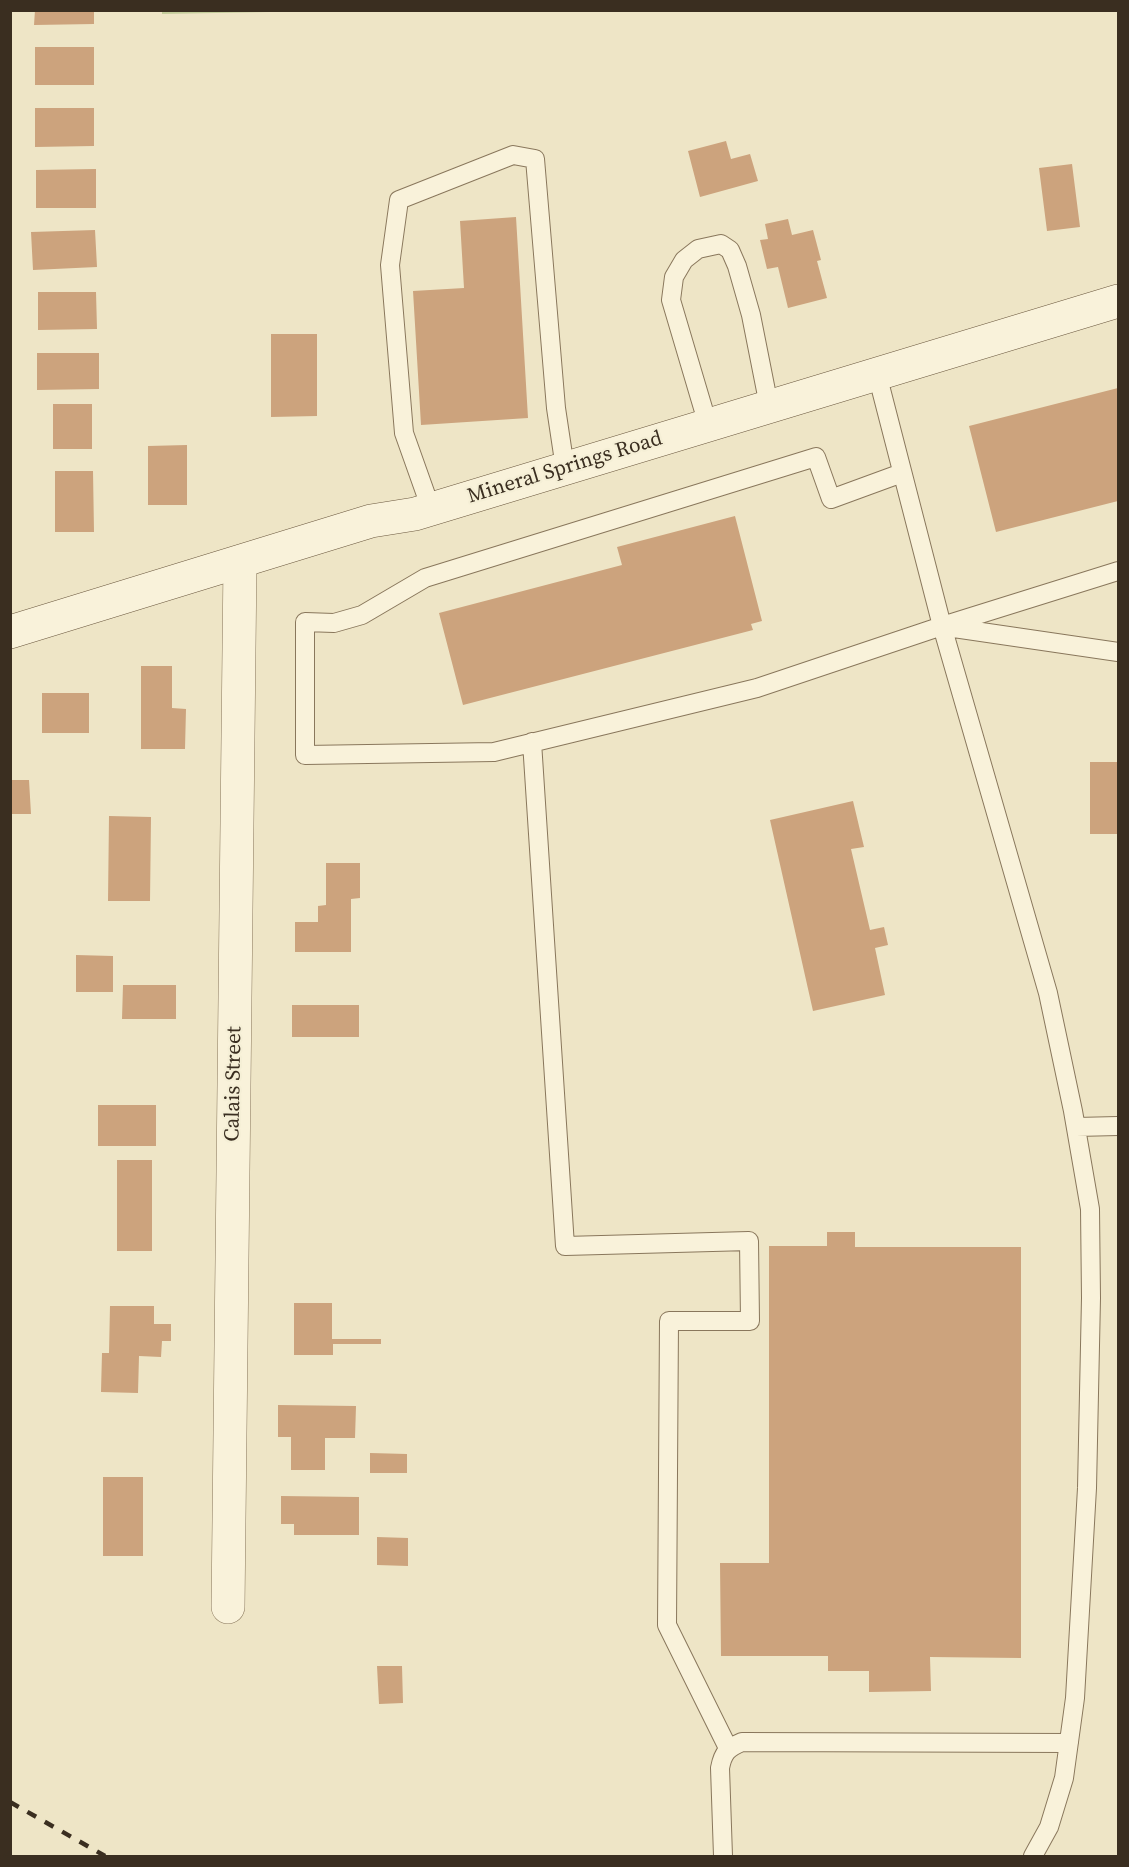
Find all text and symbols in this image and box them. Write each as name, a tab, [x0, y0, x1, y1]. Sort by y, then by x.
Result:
street label: Mineral Springs Road	[465, 426, 665, 510]
street label: Calais Street	[220, 1026, 248, 1142]

